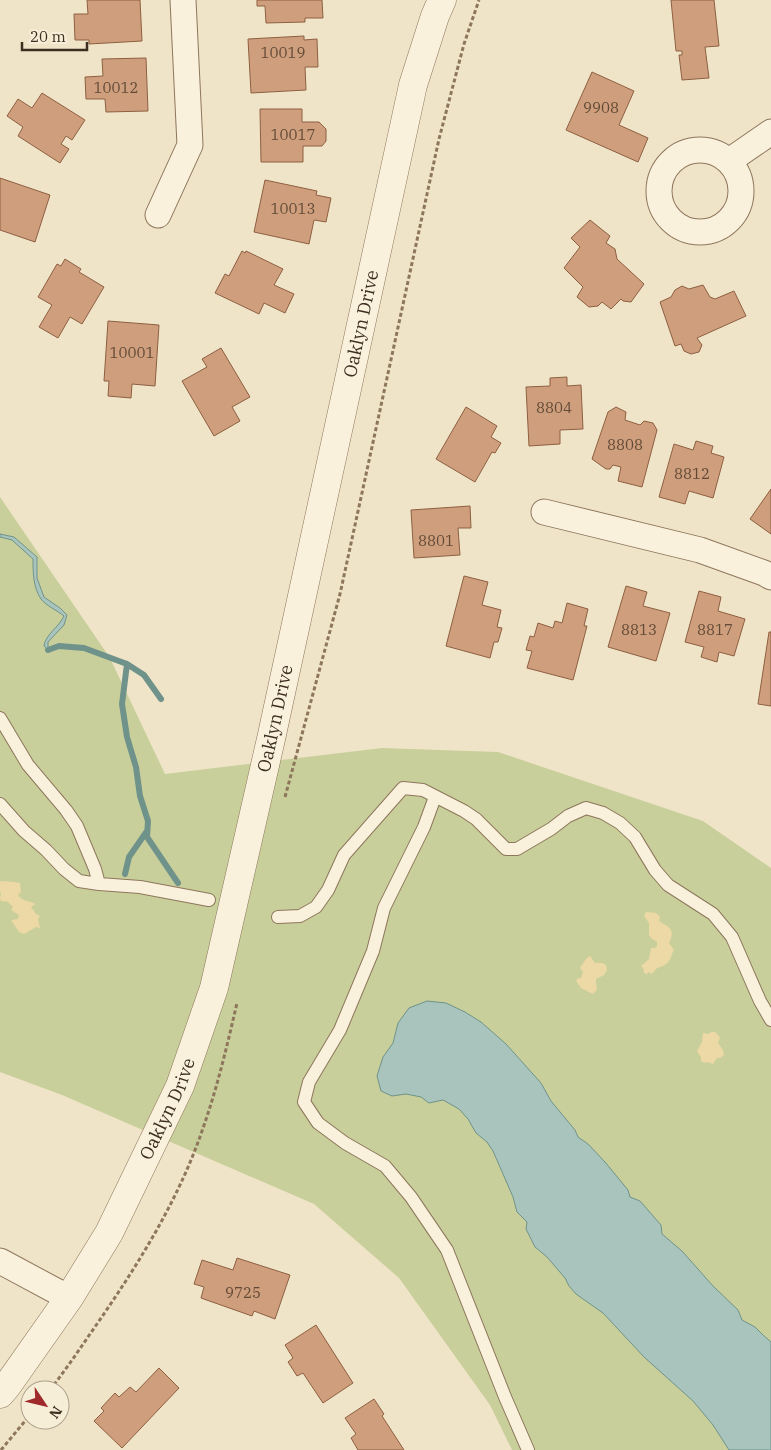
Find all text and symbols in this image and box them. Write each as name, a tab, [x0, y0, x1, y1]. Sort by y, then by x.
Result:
scale bar	[22, 20, 88, 52]
text: 20 m	[30, 27, 66, 46]
house number: 10019	[260, 43, 306, 62]
house number: 10012	[93, 78, 139, 97]
house number: 9908	[583, 98, 619, 117]
house number: 10017	[270, 125, 316, 144]
house number: 10013	[270, 199, 316, 218]
street label: Oaklyn Drive	[338, 268, 384, 380]
house number: 10001	[109, 343, 155, 362]
house number: 8804	[536, 398, 572, 417]
house number: 8808	[607, 435, 643, 454]
house number: 8812	[674, 464, 710, 483]
house number: 8801	[418, 531, 454, 550]
house number: 8813	[621, 620, 657, 639]
house number: 8817	[697, 620, 733, 639]
street label: Oaklyn Drive	[252, 662, 298, 774]
street label: Oaklyn Drive	[134, 1055, 200, 1163]
house number: 9725	[225, 1283, 261, 1302]
north arrow	[20, 1380, 70, 1430]
text: N	[45, 1403, 66, 1422]

